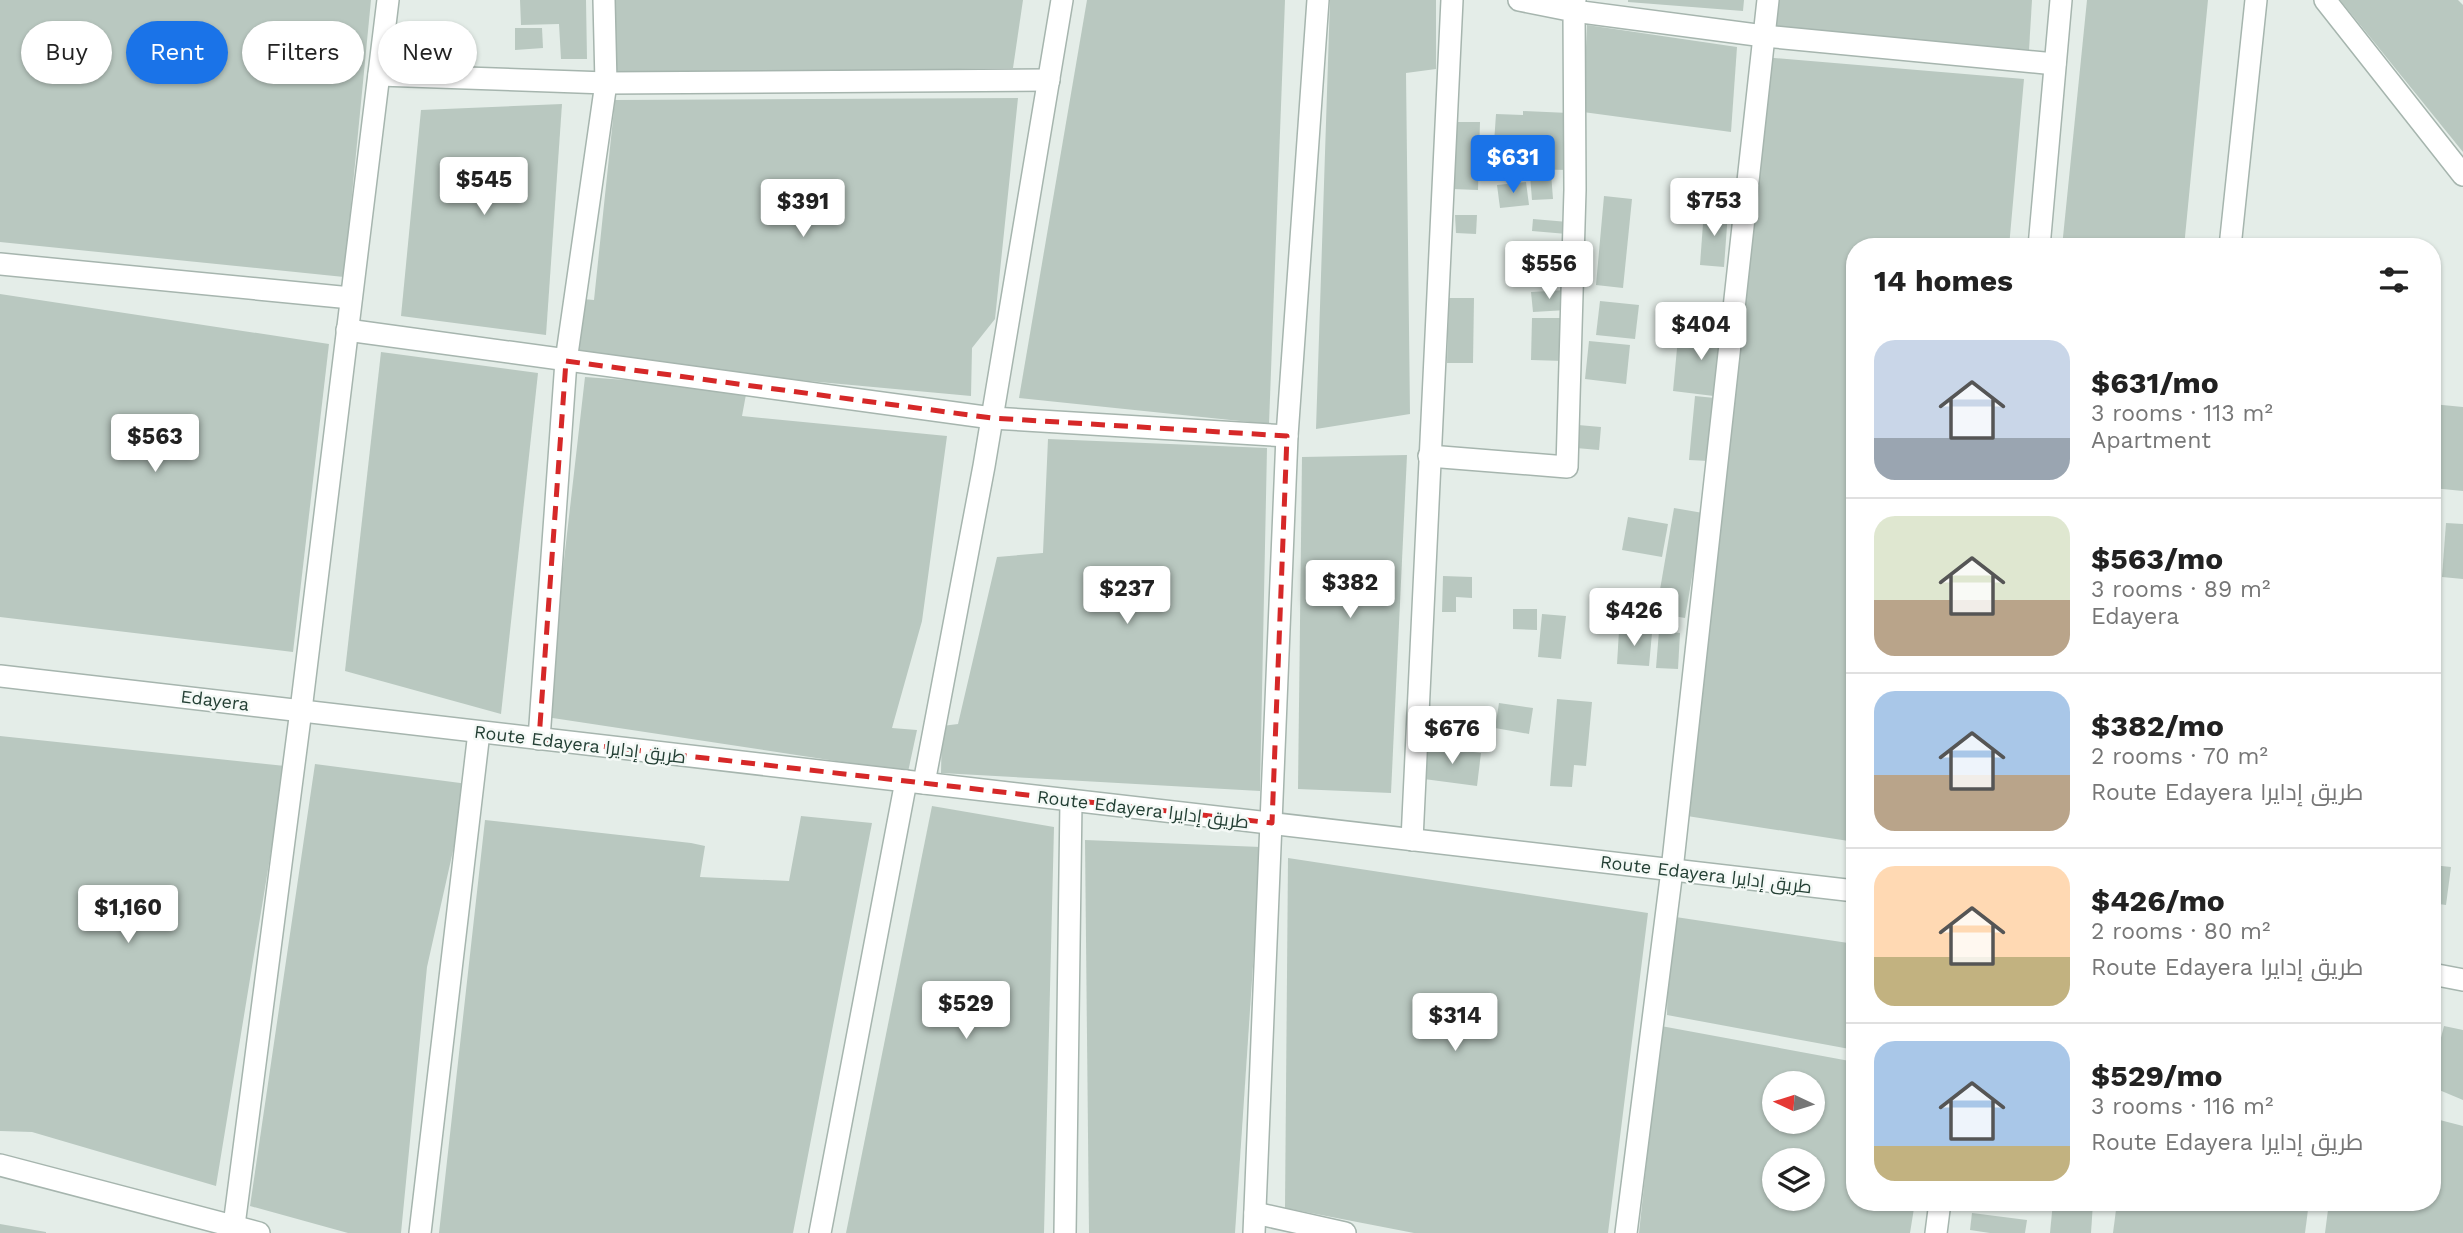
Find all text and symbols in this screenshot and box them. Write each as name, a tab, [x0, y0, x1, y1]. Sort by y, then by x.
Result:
chip: Buy	[21, 21, 112, 84]
chip: Rent	[126, 21, 228, 84]
chip: Filters	[242, 21, 364, 84]
chip: New	[378, 21, 477, 84]
pin: $631	[1472, 136, 1554, 195]
text: $631	[1487, 144, 1539, 171]
pin: $545	[443, 158, 525, 217]
text: $545	[456, 166, 512, 193]
pin: $753	[1673, 178, 1755, 238]
pin: $391	[762, 180, 844, 239]
text: $753	[1686, 187, 1742, 214]
text: $391	[777, 188, 829, 215]
pin: $556	[1508, 242, 1590, 301]
text: $556	[1521, 250, 1577, 277]
icon: filters	[2375, 261, 2413, 299]
text: 14 homes	[1874, 263, 2013, 298]
pin: $404	[1660, 302, 1742, 362]
text: $404	[1671, 311, 1731, 338]
text: $631/mo	[2091, 365, 2219, 400]
icon: home	[1930, 368, 2014, 452]
text: 3 rooms · 113 m²	[2091, 400, 2273, 427]
pin: $563	[114, 414, 196, 474]
text: $563	[127, 423, 183, 450]
text: Apartment	[2091, 427, 2211, 454]
text: $563/mo	[2091, 541, 2223, 576]
icon: home	[1930, 544, 2014, 628]
pin: $382	[1309, 560, 1391, 620]
pin: $237	[1086, 566, 1168, 626]
text: $382	[1322, 569, 1378, 596]
text: $237	[1099, 575, 1155, 602]
text: 3 rooms · 89 m²	[2091, 576, 2270, 603]
pin: $426	[1593, 588, 1675, 648]
text: $426	[1605, 597, 1663, 624]
text: Edayera	[2091, 603, 2179, 630]
street label: Edayera	[179, 685, 251, 715]
pin: $676	[1411, 706, 1493, 766]
text: $382/mo	[2091, 708, 2224, 743]
text: $676	[1424, 715, 1480, 742]
icon: home	[1930, 719, 2014, 803]
street label: Route Edayera طريق إدايرا	[473, 721, 687, 769]
text: 2 rooms · 70 m²	[2091, 743, 2268, 770]
text: Route Edayera طريق إدايرا	[2091, 779, 2363, 806]
street label: Route Edayera طريق إدايرا	[1036, 786, 1250, 834]
street label: Route Edayera طريق إدايرا	[1599, 851, 1813, 899]
text: $426/mo	[2091, 883, 2225, 918]
pin: $1,160	[71, 886, 185, 945]
text: $1,160	[94, 894, 162, 921]
icon: home	[1930, 894, 2014, 978]
text: 2 rooms · 80 m²	[2091, 918, 2270, 945]
text: Route Edayera طريق إدايرا	[2091, 954, 2363, 981]
pin: $529	[925, 982, 1007, 1041]
text: $529	[938, 990, 994, 1017]
pin: $314	[1414, 993, 1496, 1053]
text: $314	[1428, 1002, 1482, 1029]
text: $529/mo	[2091, 1058, 2223, 1093]
icon: home	[1930, 1069, 2014, 1153]
north arrow	[1762, 1071, 1825, 1134]
map controls	[1762, 1071, 1825, 1211]
text: 3 rooms · 116 m²	[2091, 1093, 2273, 1120]
text: Route Edayera طريق إدايرا	[2091, 1129, 2363, 1156]
button: layers	[1762, 1148, 1825, 1211]

